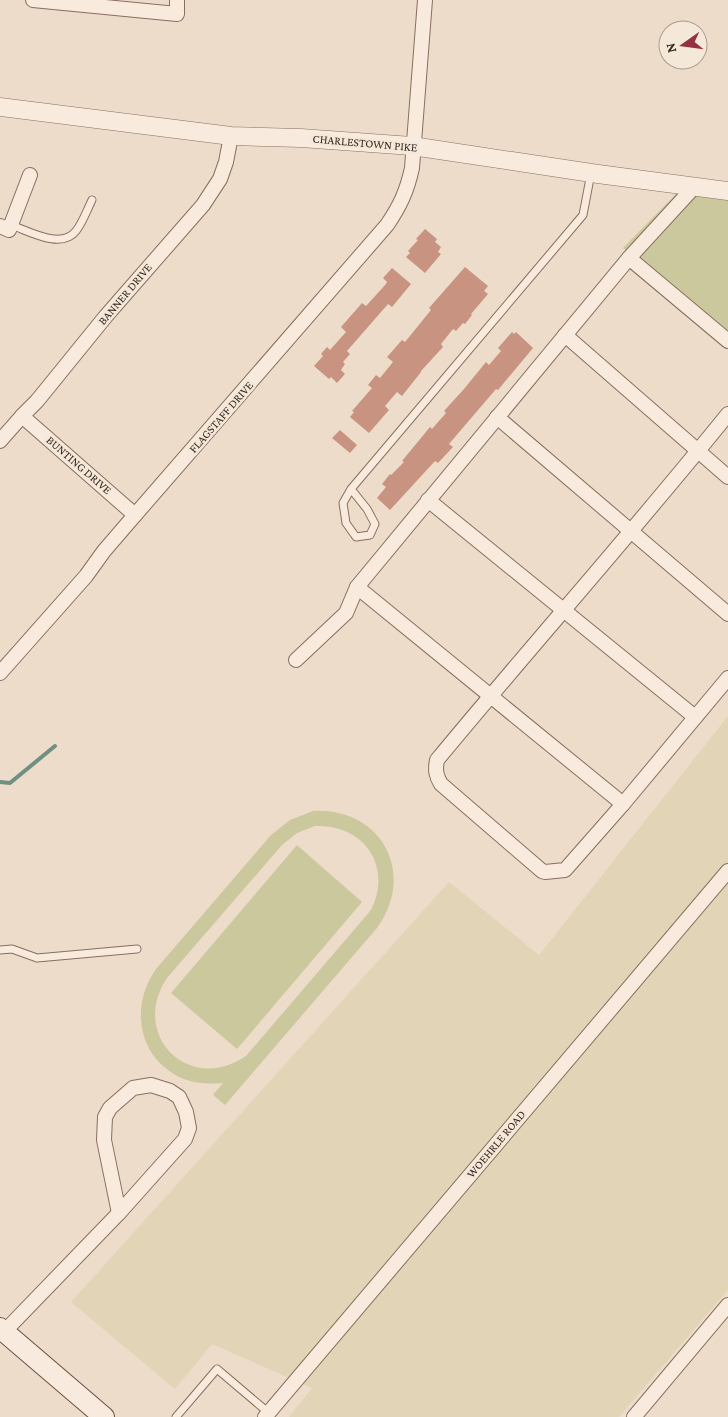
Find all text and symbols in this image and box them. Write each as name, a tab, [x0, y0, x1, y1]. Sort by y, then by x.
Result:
north arrow	[658, 20, 708, 70]
text: N	[661, 41, 679, 55]
street label: CHARLESTOWN PIKE	[312, 131, 418, 155]
street label: BANNER DRIVE	[95, 260, 155, 328]
street label: FLAGSTAFF DRIVE	[186, 378, 256, 456]
street label: BUNTING DRIVE	[44, 433, 115, 497]
street label: WOEHRLE ROAD	[464, 1107, 528, 1181]

